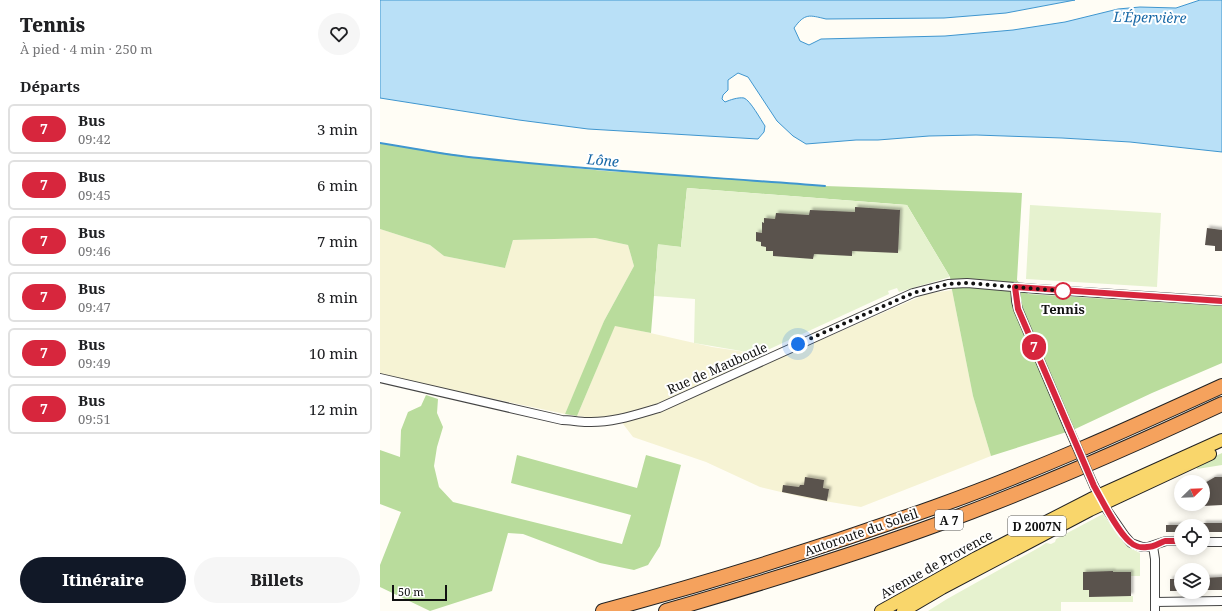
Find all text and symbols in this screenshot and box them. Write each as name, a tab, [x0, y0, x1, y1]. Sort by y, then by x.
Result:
water label: L'Épervière	[1112, 7, 1187, 27]
text: Tennis	[20, 12, 85, 38]
button: heart	[318, 13, 360, 55]
text: À pied · 4 min · 250 m	[20, 40, 153, 58]
text: Départs	[20, 76, 80, 96]
text: Bus	[78, 110, 105, 130]
text: 7	[40, 119, 48, 138]
text: 3 min	[317, 119, 358, 139]
text: 09:42	[78, 130, 111, 148]
water label: Lône	[585, 149, 620, 171]
text: Bus	[78, 166, 105, 186]
text: 7	[40, 175, 48, 194]
text: 6 min	[317, 175, 358, 195]
text: 09:45	[78, 186, 111, 204]
text: Bus	[78, 222, 105, 242]
text: 7	[40, 231, 48, 250]
text: 7 min	[317, 231, 358, 251]
text: 09:46	[78, 242, 111, 260]
text: Bus	[78, 278, 105, 298]
marker: Tennis	[1054, 282, 1072, 300]
text: 7	[40, 287, 48, 306]
text: 8 min	[317, 287, 358, 307]
text: 09:47	[78, 298, 111, 316]
place label: Tennis	[1041, 300, 1085, 318]
text: Bus	[78, 334, 105, 354]
your location	[788, 334, 808, 354]
line badge: 7	[1021, 334, 1047, 360]
text: 7	[1030, 337, 1038, 356]
street label: Rue de Mauboule	[664, 338, 770, 398]
text: 7	[40, 343, 48, 362]
text: 10 min	[309, 343, 358, 363]
text: 09:49	[78, 354, 111, 372]
text: Bus	[78, 390, 105, 410]
text: 7	[40, 399, 48, 418]
text: 12 min	[309, 399, 358, 419]
text: 09:51	[78, 410, 111, 428]
north arrow	[1174, 475, 1210, 511]
map controls	[1174, 475, 1210, 599]
street label: Autoroute du Soleil	[802, 504, 920, 560]
road number: A 7	[935, 510, 963, 530]
road number: D 2007N	[1008, 516, 1066, 536]
button: locate	[1174, 519, 1210, 555]
street label: Avenue de Provence	[877, 526, 995, 602]
button: Itinéraire	[20, 557, 186, 603]
button: Billets	[194, 557, 360, 603]
button: layers	[1174, 563, 1210, 599]
scale bar	[392, 583, 447, 602]
text: 50 m	[398, 584, 424, 599]

